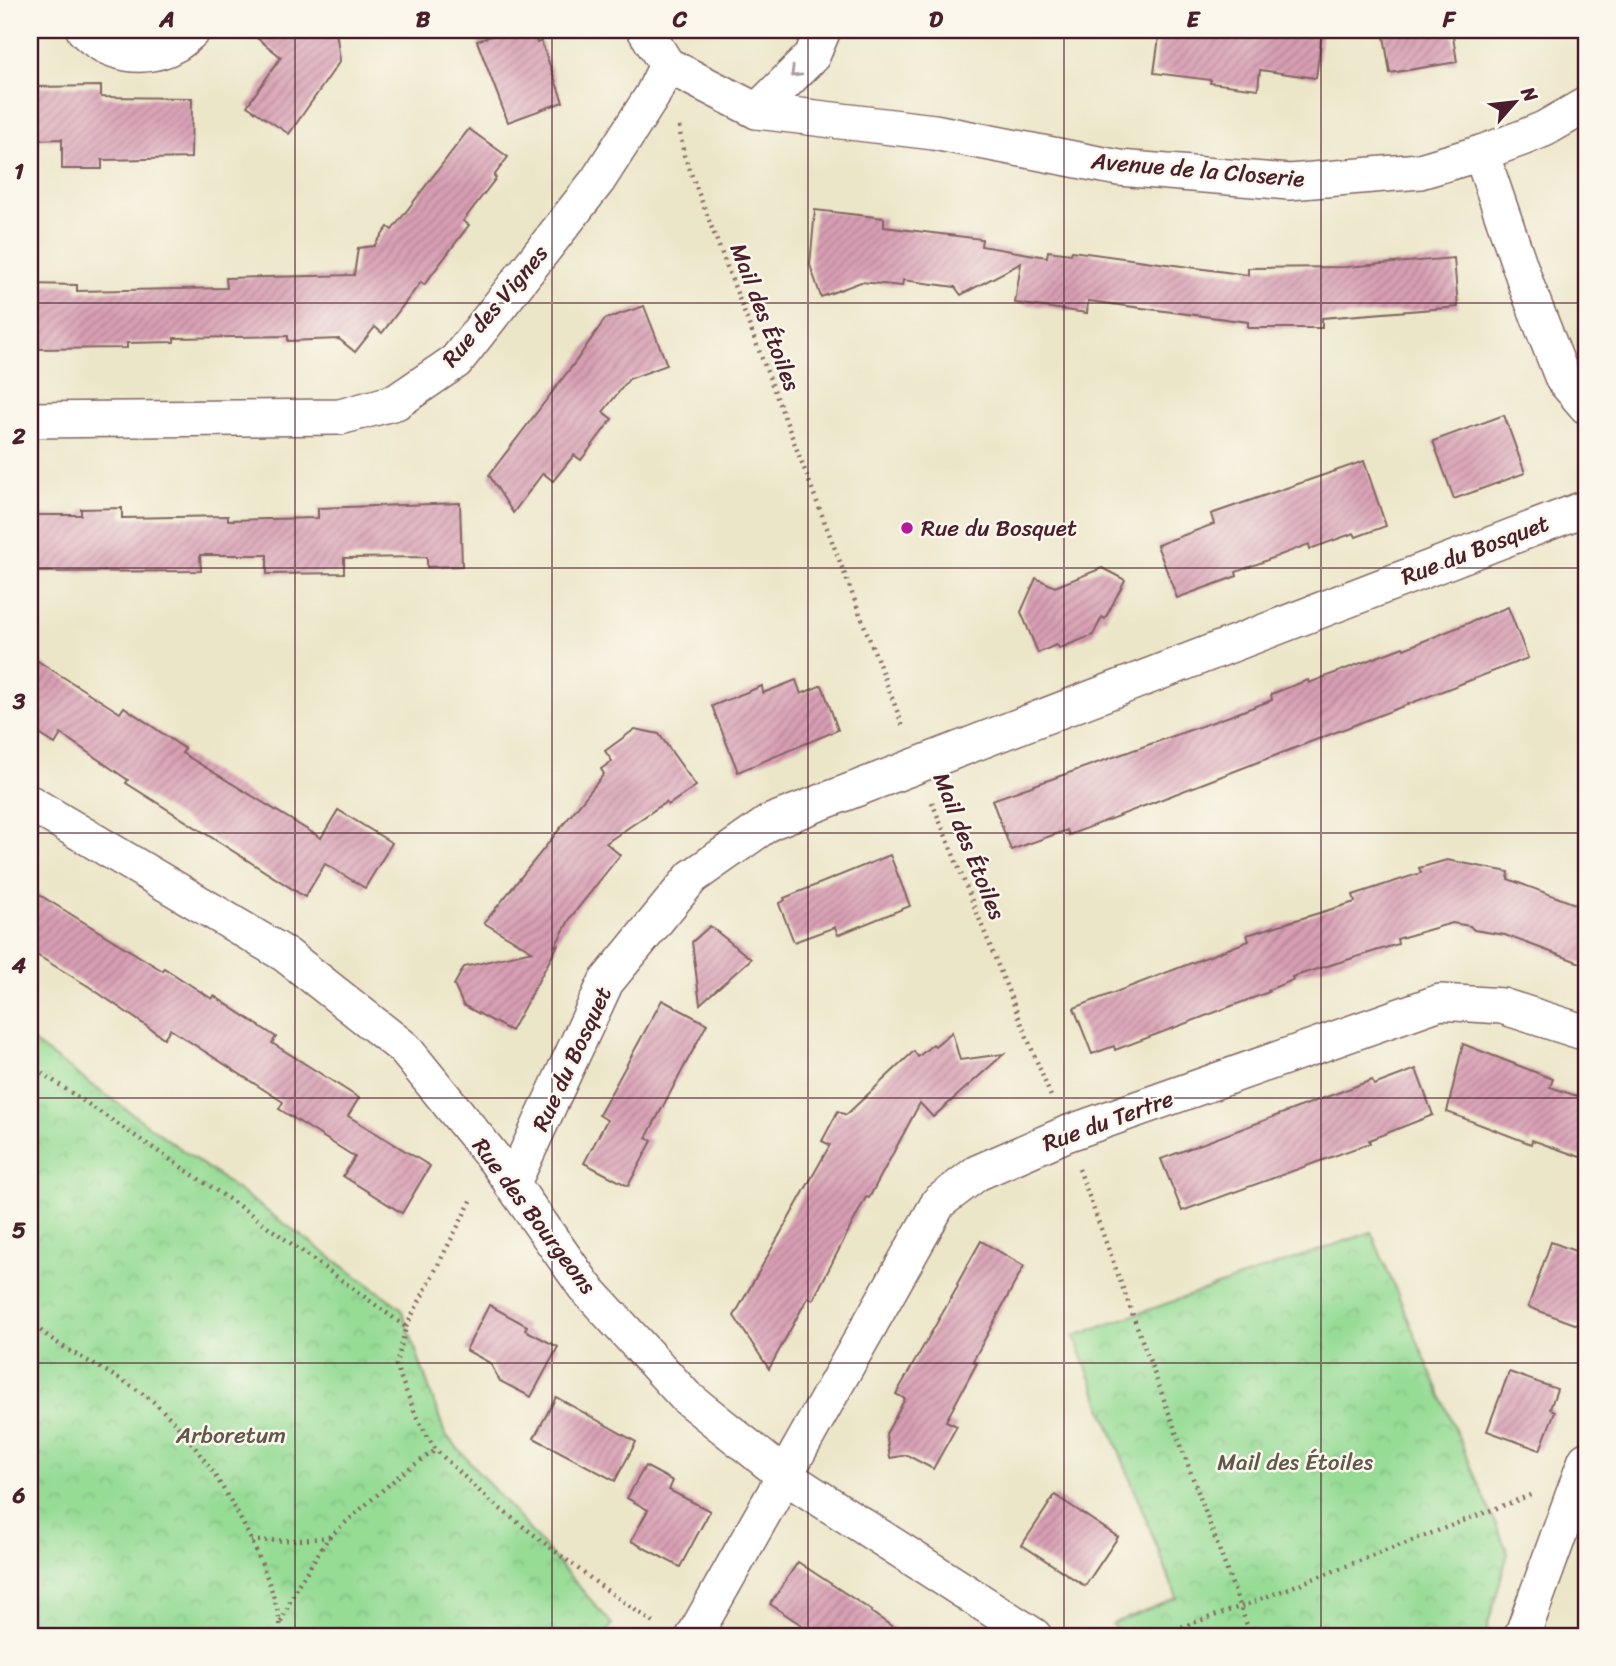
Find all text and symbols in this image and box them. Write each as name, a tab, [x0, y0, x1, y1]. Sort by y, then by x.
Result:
text: A	[158, 0, 175, 40]
text: B	[416, 0, 431, 40]
text: C	[672, 0, 688, 40]
text: D	[929, 0, 944, 40]
text: E	[1187, 0, 1202, 40]
text: F	[1442, 0, 1457, 40]
one-way arrow	[790, 65, 803, 78]
north arrow	[1480, 66, 1550, 136]
text: N	[1511, 80, 1548, 109]
street label: Avenue de la Closerie	[1089, 140, 1306, 200]
text: 1	[14, 151, 24, 192]
street label: Rue des Vignes	[431, 235, 559, 377]
street label: Mail des Étoiles	[718, 237, 812, 398]
text: 2	[11, 416, 26, 457]
street label: Rue du Bosquet	[1395, 503, 1555, 597]
place label: Rue du Bosquet	[921, 508, 1077, 549]
marker: Rue du Bosquet	[899, 520, 915, 536]
text: 3	[12, 681, 26, 722]
street label: Mail des Étoiles	[921, 766, 1017, 926]
text: 4	[11, 945, 27, 986]
street label: Rue du Bosquet	[520, 980, 624, 1138]
street label: Rue du Tertre	[1037, 1078, 1180, 1164]
street label: Rue des Bourgeons	[461, 1129, 607, 1304]
text: 5	[12, 1210, 26, 1251]
park label: Arboretum	[175, 1415, 286, 1456]
park label: Mail des Étoiles	[1217, 1442, 1373, 1483]
text: 6	[11, 1475, 26, 1516]

